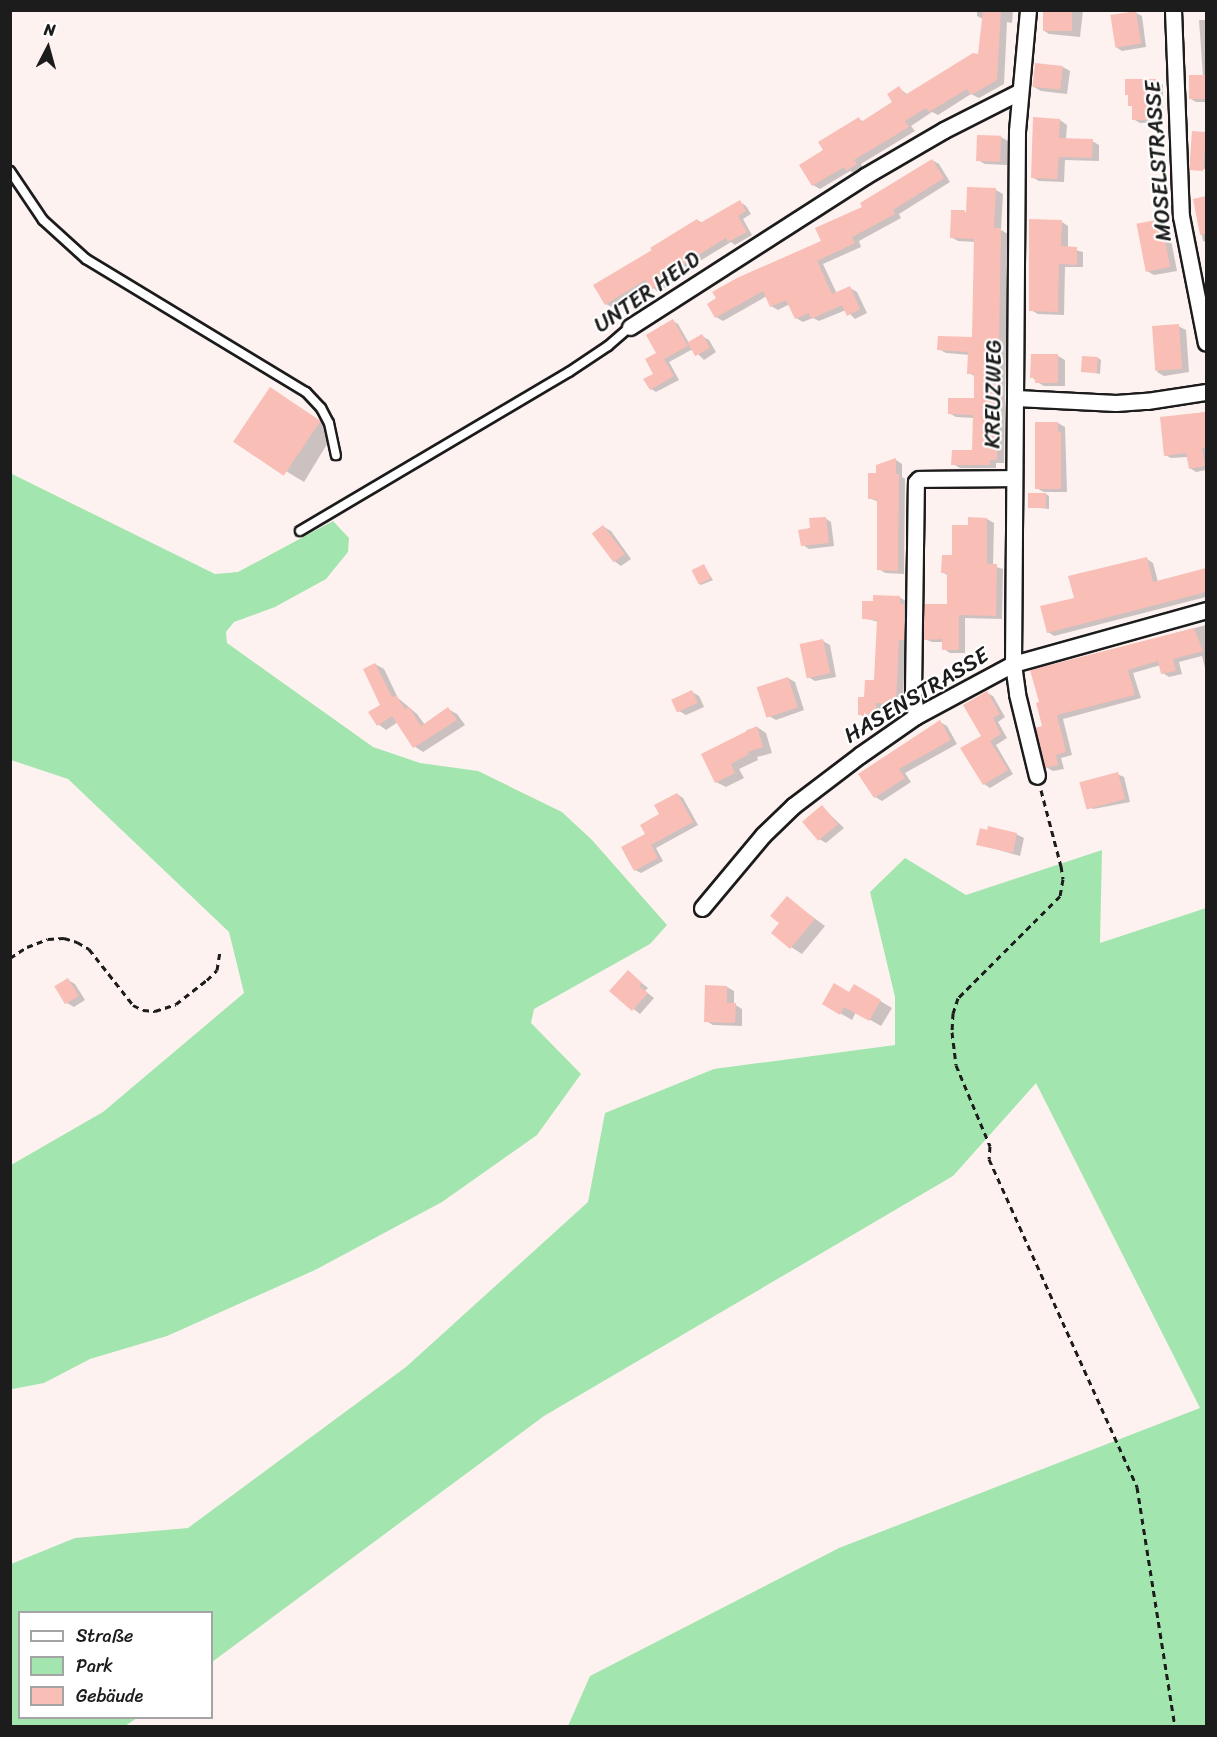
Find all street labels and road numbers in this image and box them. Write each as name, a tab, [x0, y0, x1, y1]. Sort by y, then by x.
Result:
street label: MOSELSTRASSE	[1139, 80, 1177, 242]
street label: UNTER HELD	[589, 246, 705, 338]
street label: KREUZWEG	[979, 339, 1007, 449]
street label: HASENSTRASSE	[839, 641, 993, 749]

